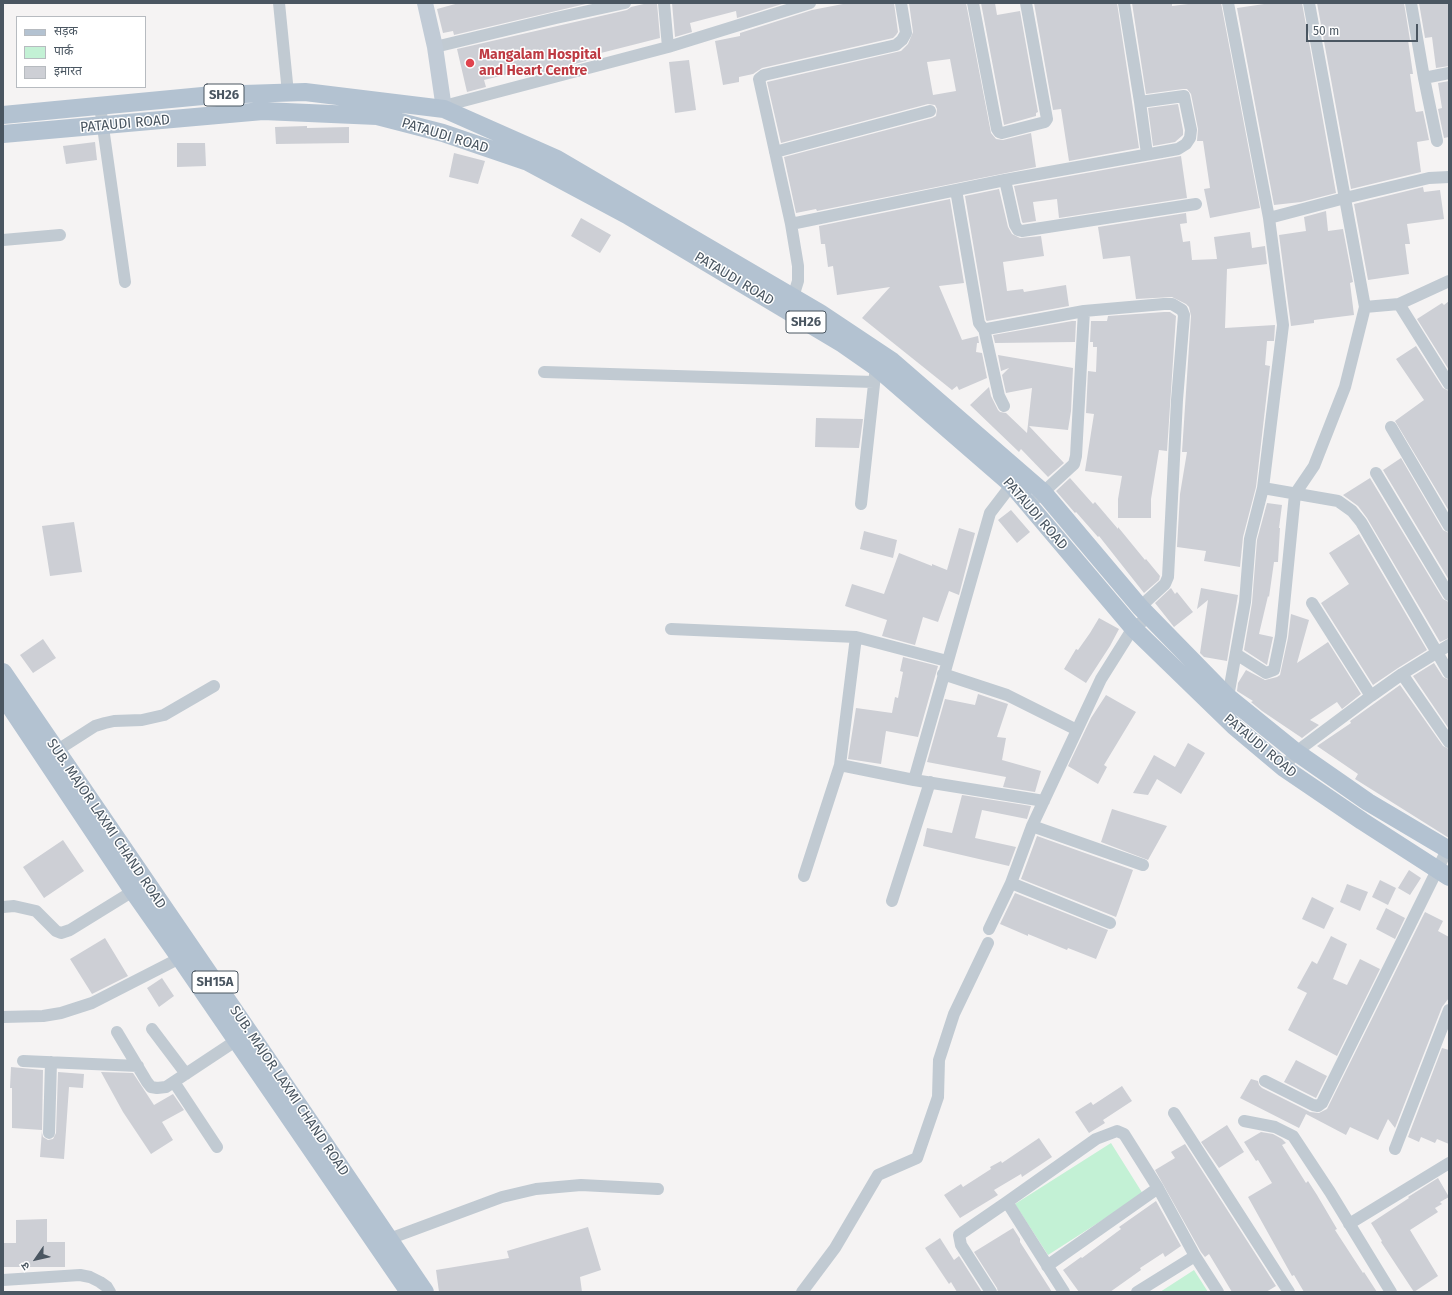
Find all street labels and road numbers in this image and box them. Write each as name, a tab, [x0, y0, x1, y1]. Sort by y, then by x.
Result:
road number: SH26	[204, 84, 244, 106]
street label: PATAUDI ROAD	[79, 112, 171, 136]
street label: PATAUDI ROAD	[399, 115, 491, 157]
street label: PATAUDI ROAD	[691, 249, 777, 309]
road number: SH26	[786, 311, 826, 333]
street label: PATAUDI ROAD	[999, 474, 1071, 554]
street label: PATAUDI ROAD	[1220, 711, 1300, 781]
street label: SUB. MAJOR LAXMI CHAND ROAD	[43, 736, 169, 912]
road number: SH15A	[192, 971, 238, 993]
street label: SUB. MAJOR LAXMI CHAND ROAD	[226, 1003, 352, 1179]

